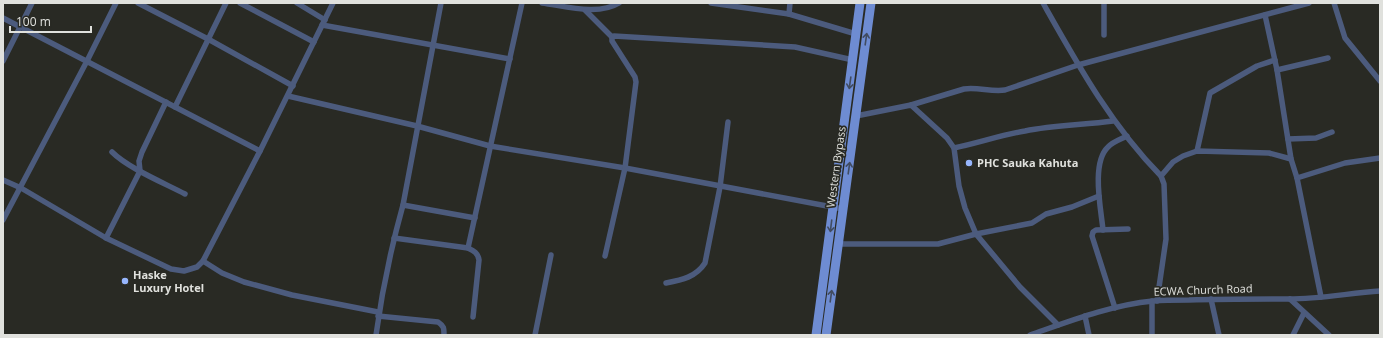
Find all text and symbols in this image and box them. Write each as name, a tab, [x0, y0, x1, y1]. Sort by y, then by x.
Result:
scale bar	[10, 8, 91, 34]
text: 100 m	[16, 13, 51, 30]
one-way arrow	[862, 33, 870, 46]
one-way arrow	[846, 76, 854, 89]
street label: Western Bypass	[822, 125, 849, 208]
place label: PHC Sauka Kahuta	[977, 155, 1078, 170]
marker: PHC Sauka Kahuta	[964, 158, 974, 168]
one-way arrow	[845, 161, 852, 174]
one-way arrow	[827, 219, 834, 232]
place label: Haske Luxury Hotel	[133, 267, 204, 295]
marker: Haske Luxury Hotel	[120, 276, 130, 286]
street label: ECWA Church Road	[1153, 280, 1253, 299]
one-way arrow	[827, 290, 835, 303]

